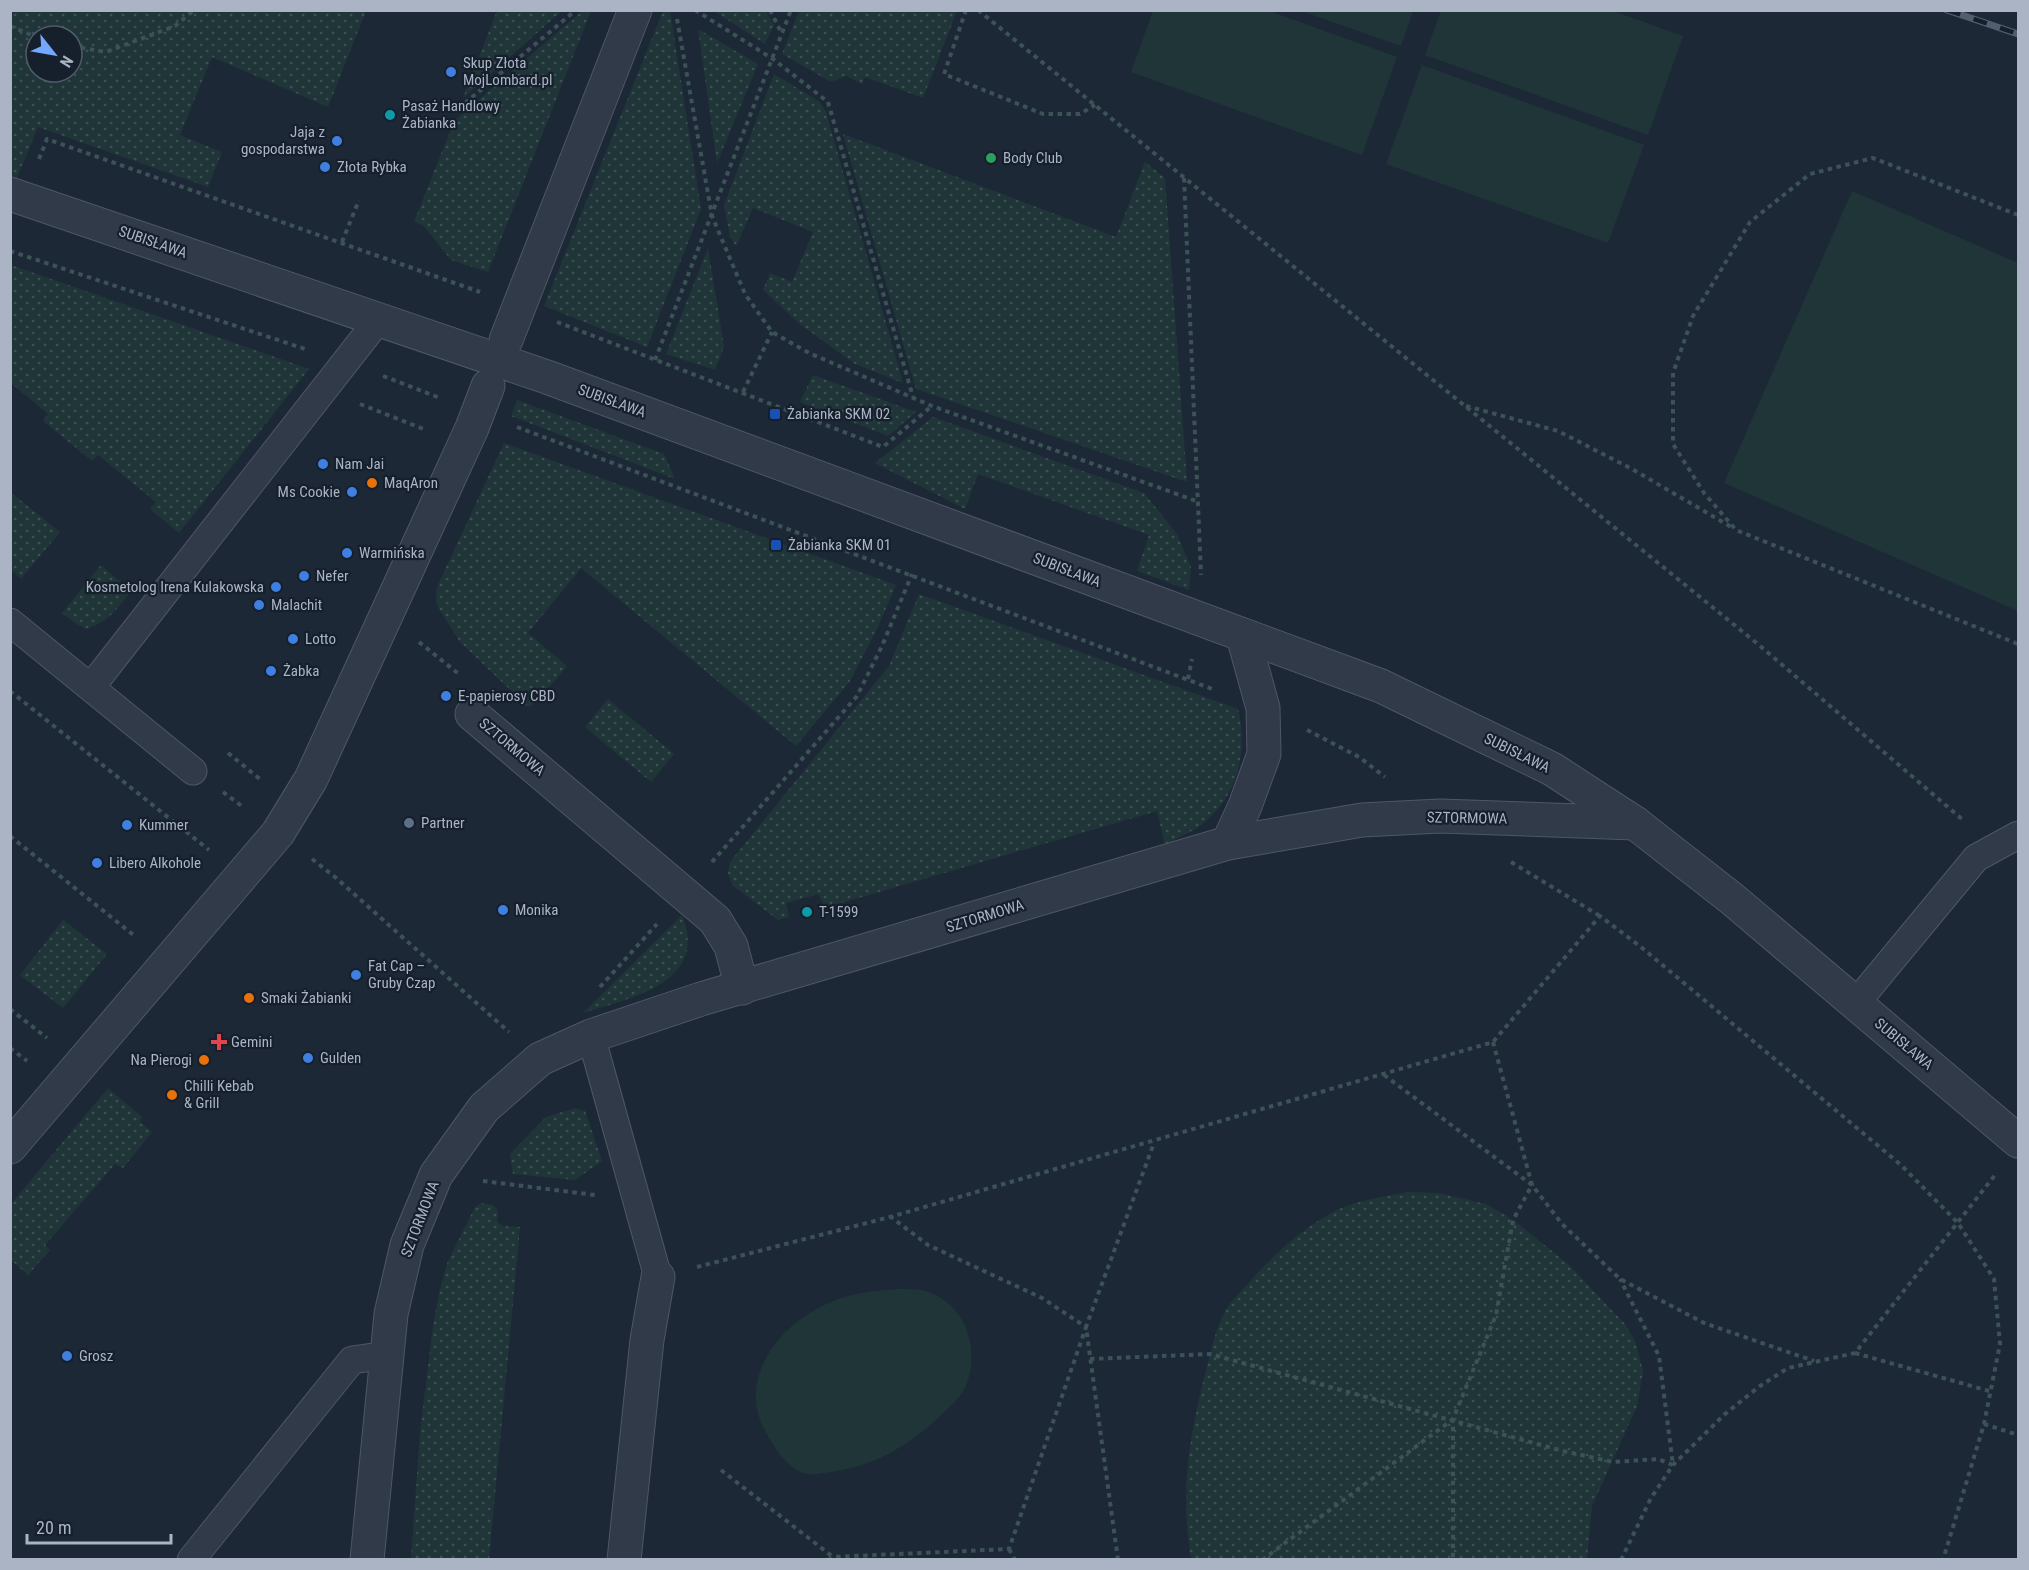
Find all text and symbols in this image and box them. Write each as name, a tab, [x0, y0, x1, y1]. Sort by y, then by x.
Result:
north arrow	[24, 24, 84, 84]
text: N	[56, 52, 77, 71]
place label: Skup Złota MojLombard.pl	[463, 54, 552, 89]
marker: Skup Złota MojLombard.pl	[444, 65, 458, 79]
place label: Pasaż Handlowy Żabianka	[402, 97, 500, 132]
marker: Pasaż Handlowy Żabianka	[383, 108, 397, 122]
place label: Jaja z gospodarstwa	[241, 123, 325, 158]
marker: Jaja z gospodarstwa	[330, 134, 344, 148]
place label: Body Club	[1003, 149, 1062, 167]
marker: Body Club	[984, 151, 998, 165]
place label: Złota Rybka	[337, 158, 407, 176]
marker: Złota Rybka	[318, 160, 332, 174]
street label: SUBISŁAWA	[117, 222, 190, 262]
street label: SUBISŁAWA	[576, 380, 649, 422]
place label: Żabianka SKM 02	[787, 405, 890, 423]
marker: Żabianka SKM 02	[768, 407, 782, 421]
place label: Nam Jai	[335, 455, 384, 473]
marker: Nam Jai	[316, 457, 330, 471]
place label: MaqAron	[384, 474, 438, 492]
marker: MaqAron	[365, 476, 379, 490]
place label: Ms Cookie	[278, 483, 340, 501]
marker: Ms Cookie	[345, 485, 359, 499]
place label: Żabianka SKM 01	[788, 536, 891, 554]
marker: Żabianka SKM 01	[769, 538, 783, 552]
place label: Warmińska	[359, 544, 425, 562]
marker: Warmińska	[340, 546, 354, 560]
street label: SUBISŁAWA	[1031, 549, 1104, 591]
place label: Nefer	[316, 567, 349, 585]
marker: Nefer	[297, 569, 311, 583]
place label: Kosmetolog Irena Kulakowska	[86, 578, 264, 596]
marker: Kosmetolog Irena Kulakowska	[269, 580, 283, 594]
place label: Malachit	[271, 596, 322, 614]
marker: Malachit	[252, 598, 266, 612]
place label: Lotto	[305, 630, 336, 648]
marker: Lotto	[286, 632, 300, 646]
place label: Żabka	[283, 662, 319, 680]
marker: Żabka	[264, 664, 278, 678]
place label: E-papierosy CBD	[458, 687, 555, 705]
marker: E-papierosy CBD	[439, 689, 453, 703]
street label: SZTORMOWA	[475, 714, 549, 780]
street label: SUBISŁAWA	[1481, 729, 1553, 777]
street label: SZTORMOWA	[1427, 808, 1508, 828]
place label: Partner	[421, 814, 465, 832]
place label: Kummer	[139, 816, 189, 834]
marker: Partner	[402, 816, 416, 830]
marker: Kummer	[120, 818, 134, 832]
place label: Libero Alkohole	[109, 854, 201, 872]
marker: Libero Alkohole	[90, 856, 104, 870]
street label: SZTORMOWA	[944, 896, 1026, 936]
place label: Monika	[515, 901, 559, 919]
marker: Monika	[496, 903, 510, 917]
place label: T-1599	[819, 903, 858, 921]
marker: T-1599	[800, 905, 814, 919]
place label: Fat Cap – Gruby Czap	[368, 957, 435, 992]
marker: Fat Cap – Gruby Czap	[349, 968, 363, 982]
place label: Smaki Żabianki	[261, 989, 351, 1007]
marker: Smaki Żabianki	[242, 991, 256, 1005]
street label: SUBISŁAWA	[1871, 1014, 1937, 1074]
place label: Gemini	[231, 1033, 272, 1051]
marker: Gemini	[212, 1035, 226, 1049]
place label: Gulden	[320, 1049, 361, 1067]
place label: Na Pierogi	[130, 1051, 192, 1069]
marker: Gulden	[301, 1051, 315, 1065]
marker: Na Pierogi	[197, 1053, 211, 1067]
place label: Chilli Kebab & Grill	[184, 1077, 254, 1112]
marker: Chilli Kebab & Grill	[165, 1088, 179, 1102]
street label: SZTORMOWA	[397, 1178, 443, 1260]
place label: Grosz	[79, 1347, 113, 1365]
marker: Grosz	[60, 1349, 74, 1363]
scale bar	[27, 1507, 171, 1545]
text: 20 m	[36, 1517, 71, 1538]

